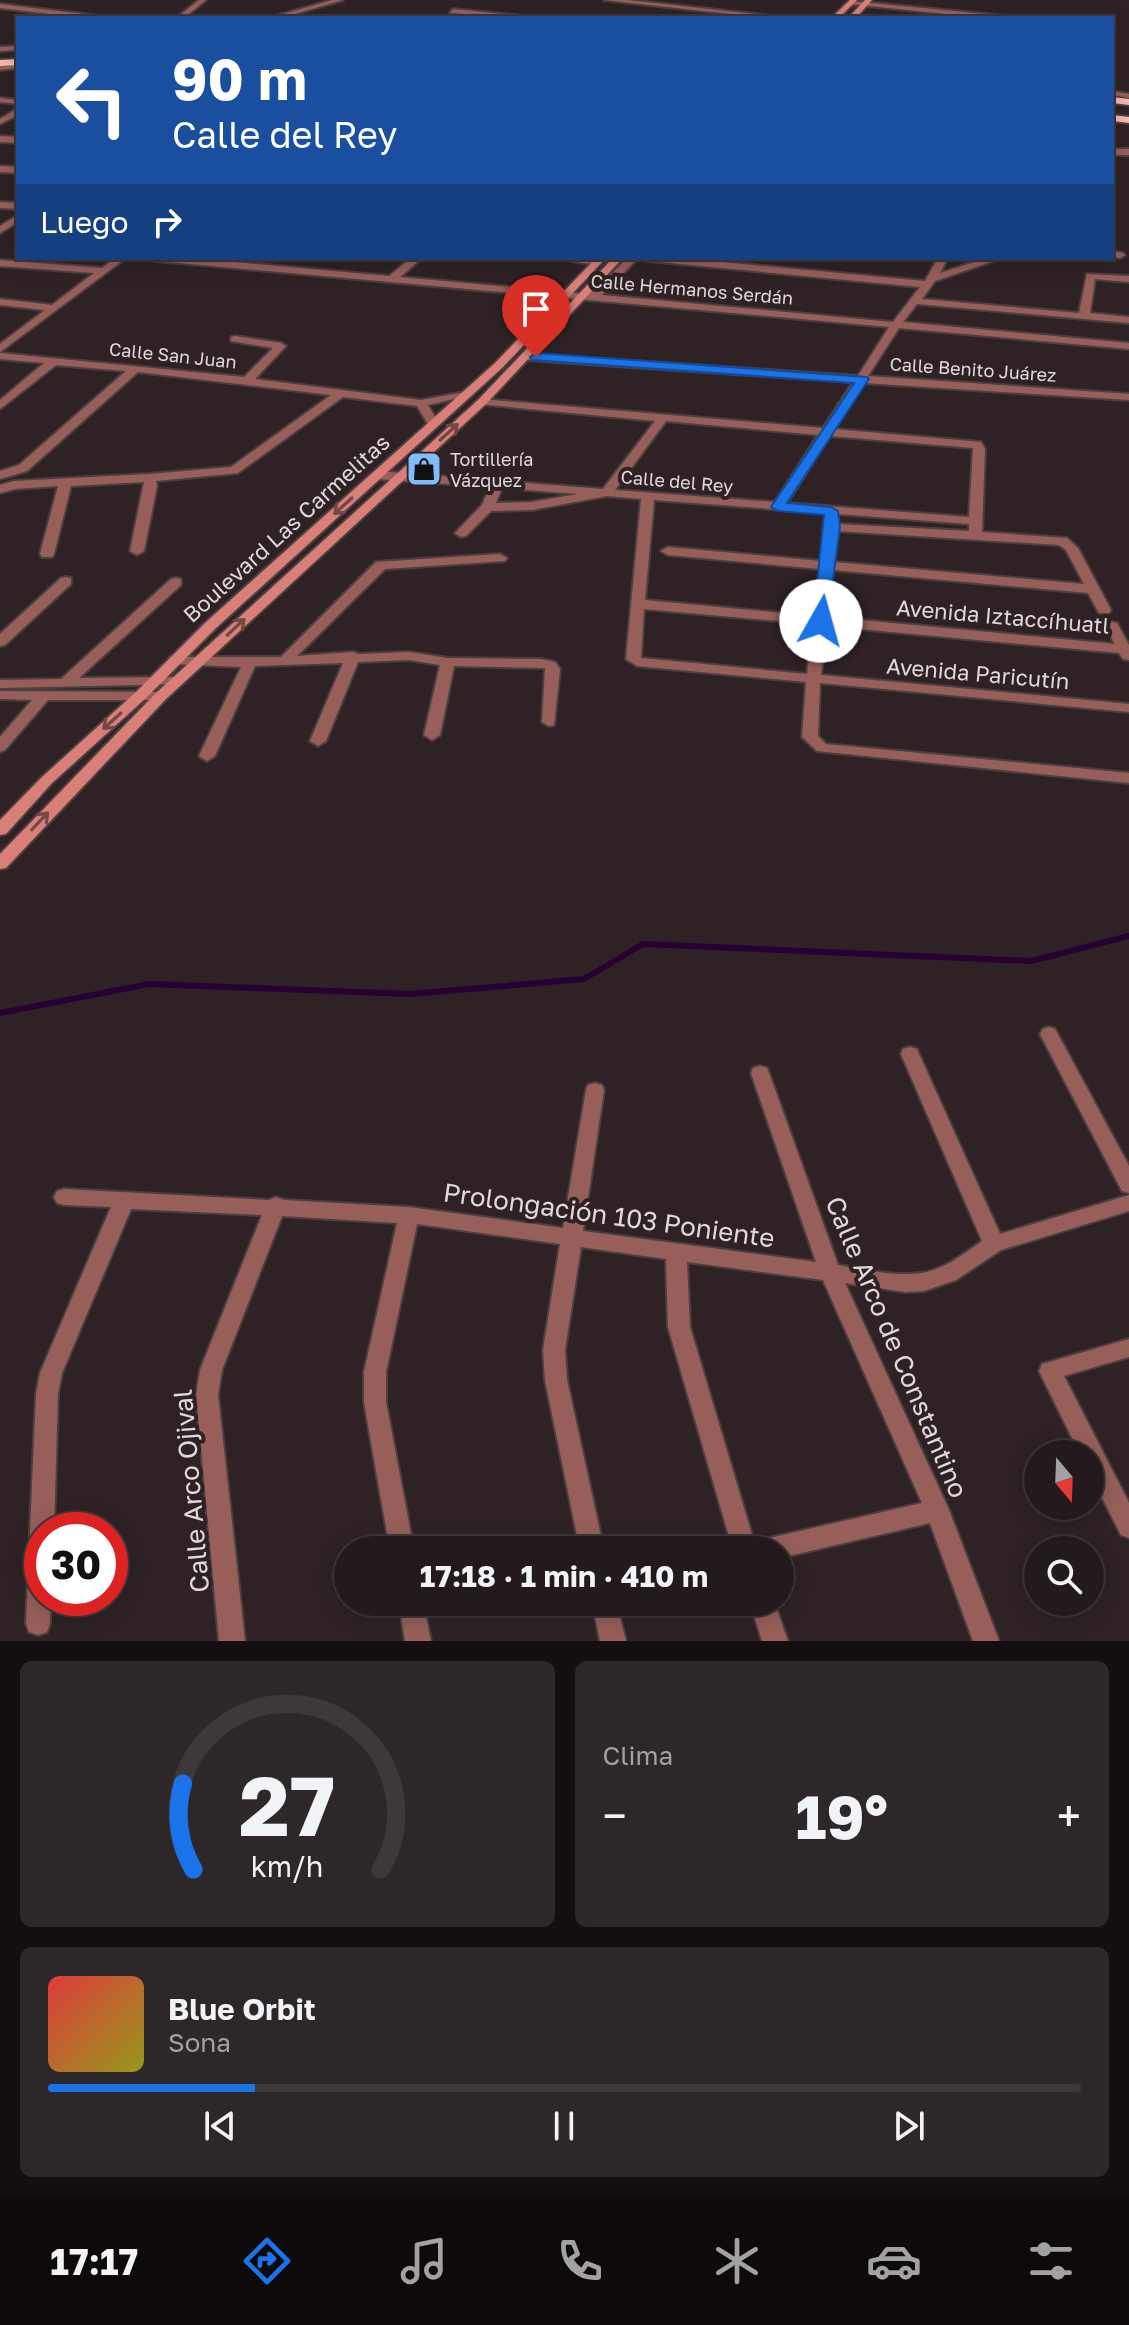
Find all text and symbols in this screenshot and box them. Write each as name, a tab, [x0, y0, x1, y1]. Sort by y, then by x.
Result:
text: 90 m	[172, 45, 307, 112]
icon: left	[40, 48, 144, 152]
text: Calle del Rey	[172, 113, 397, 156]
icon: right	[145, 200, 189, 244]
text: Luego	[40, 204, 129, 240]
street label: Calle Hermanos Serdán	[590, 269, 794, 309]
pin	[502, 275, 570, 357]
icon: arrive	[514, 287, 558, 331]
street label: Calle San Juan	[108, 337, 238, 373]
street label: Calle Benito Juárez	[889, 352, 1057, 386]
one-way arrow	[438, 423, 458, 441]
street label: Boulevard Las Carmelitas	[177, 428, 395, 628]
place label: Tortillería Vázquez	[450, 448, 534, 491]
shop icon: Tortillería Vázquez	[405, 450, 443, 488]
street label: Calle del Rey	[620, 465, 734, 497]
one-way arrow	[334, 497, 354, 515]
position arrow	[779, 579, 863, 663]
street label: Avenida Iztaccíhuatl	[895, 593, 1111, 639]
one-way arrow	[226, 618, 246, 636]
street label: Avenida Paricutín	[885, 652, 1071, 694]
one-way arrow	[102, 712, 122, 731]
one-way arrow	[30, 811, 49, 831]
street label: Prolongación 103 Poniente	[441, 1176, 777, 1254]
street label: Calle Arco de Constantino	[819, 1192, 975, 1502]
street label: Calle Arco Ojival	[167, 1388, 215, 1594]
north arrow	[1024, 1440, 1104, 1520]
map controls	[1024, 1440, 1104, 1616]
speed limit sign: 30	[24, 1512, 128, 1616]
button: search	[1024, 1536, 1104, 1616]
text: 17:18 · 1 min · 410 m	[420, 1558, 708, 1594]
text: Clima	[603, 1740, 673, 1771]
text: 27	[239, 1754, 335, 1854]
text: 19°	[796, 1780, 888, 1852]
text: −	[603, 1789, 627, 1842]
text: +	[1057, 1789, 1081, 1842]
text: km/h	[251, 1849, 324, 1883]
text: Blue Orbit	[168, 1991, 316, 2027]
text: Sona	[168, 2027, 231, 2058]
icon: previous	[198, 2104, 242, 2148]
icon: pause	[542, 2104, 586, 2148]
icon: next	[887, 2104, 931, 2148]
icon: directions	[239, 2233, 295, 2289]
icon: music	[396, 2233, 452, 2289]
icon: phone	[552, 2233, 608, 2289]
icon: climate	[709, 2233, 765, 2289]
icon: car	[866, 2233, 922, 2289]
icon: filters	[1023, 2233, 1079, 2289]
text: 17:17	[50, 2240, 138, 2283]

